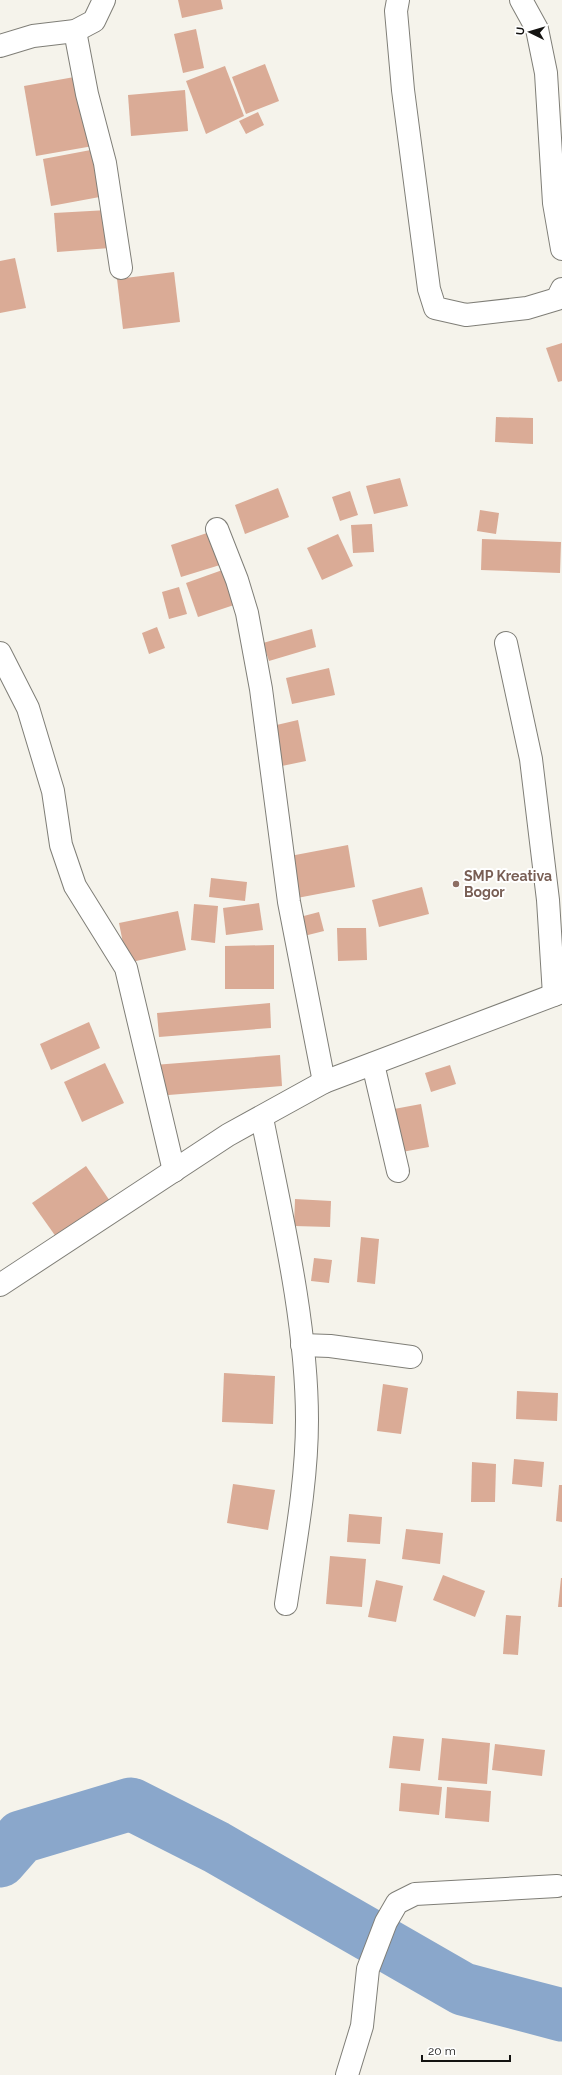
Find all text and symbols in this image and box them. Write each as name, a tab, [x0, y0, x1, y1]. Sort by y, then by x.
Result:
north arrow	[510, 12, 550, 52]
text: U	[514, 26, 527, 36]
place label: SMP Kreativa Bogor	[464, 868, 552, 900]
marker: SMP Kreativa Bogor	[451, 879, 461, 889]
scale bar	[422, 2037, 510, 2063]
text: 20 m	[428, 2044, 456, 2058]

